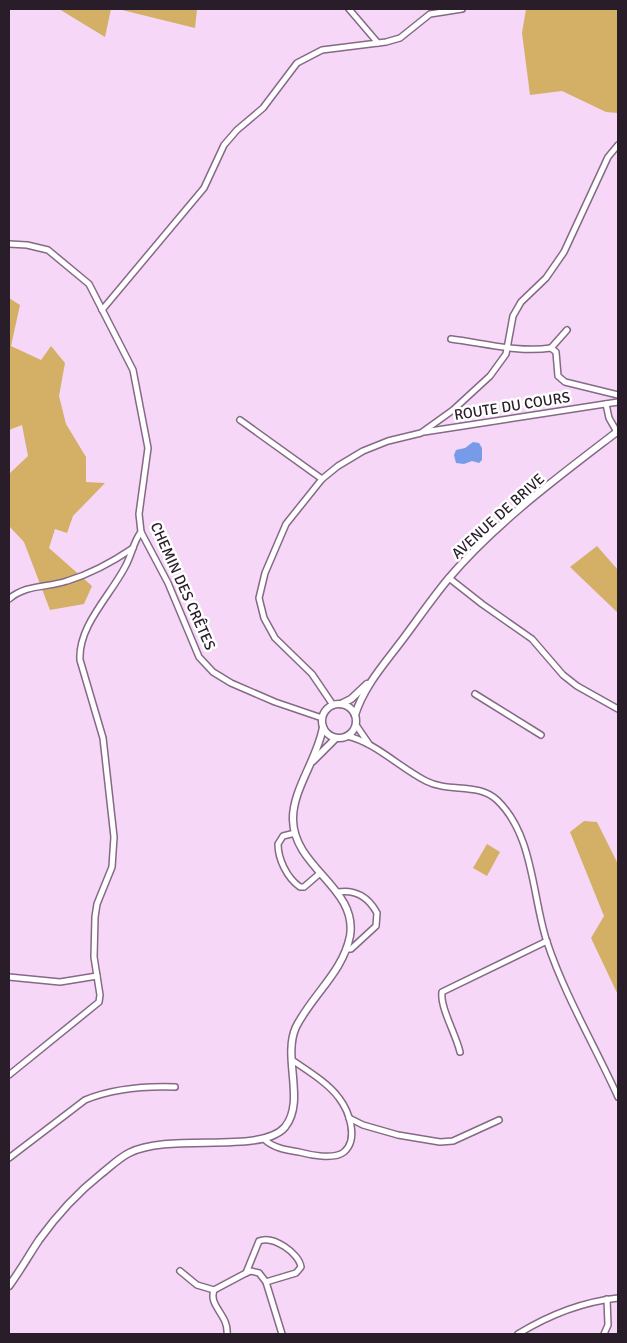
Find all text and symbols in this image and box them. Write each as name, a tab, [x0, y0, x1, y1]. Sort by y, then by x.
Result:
street label: ROUTE DU COURS	[453, 388, 571, 424]
street label: AVENUE DE BRIVE	[448, 470, 548, 562]
street label: CHEMIN DES CRÊTES	[147, 519, 219, 653]

